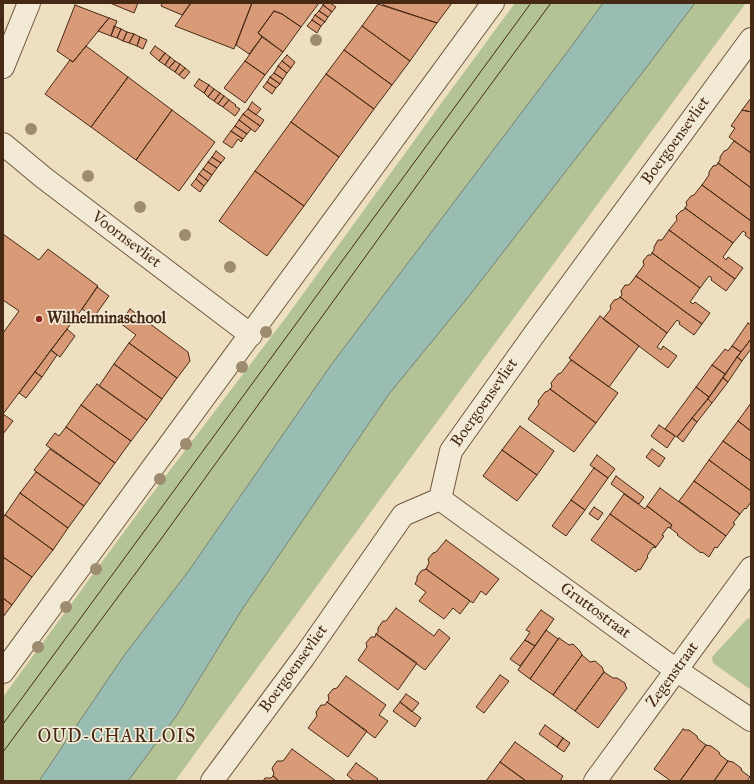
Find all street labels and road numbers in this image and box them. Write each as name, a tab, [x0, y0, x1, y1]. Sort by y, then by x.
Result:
street label: Boergoensevliet	[638, 93, 714, 189]
street label: Voornsevliet	[87, 208, 165, 272]
street label: Boergoensevliet	[447, 355, 523, 451]
street label: Gruttostraat	[556, 579, 634, 643]
street label: Boergoensevliet	[256, 621, 332, 717]
street label: Zegenstraat	[643, 639, 703, 711]

